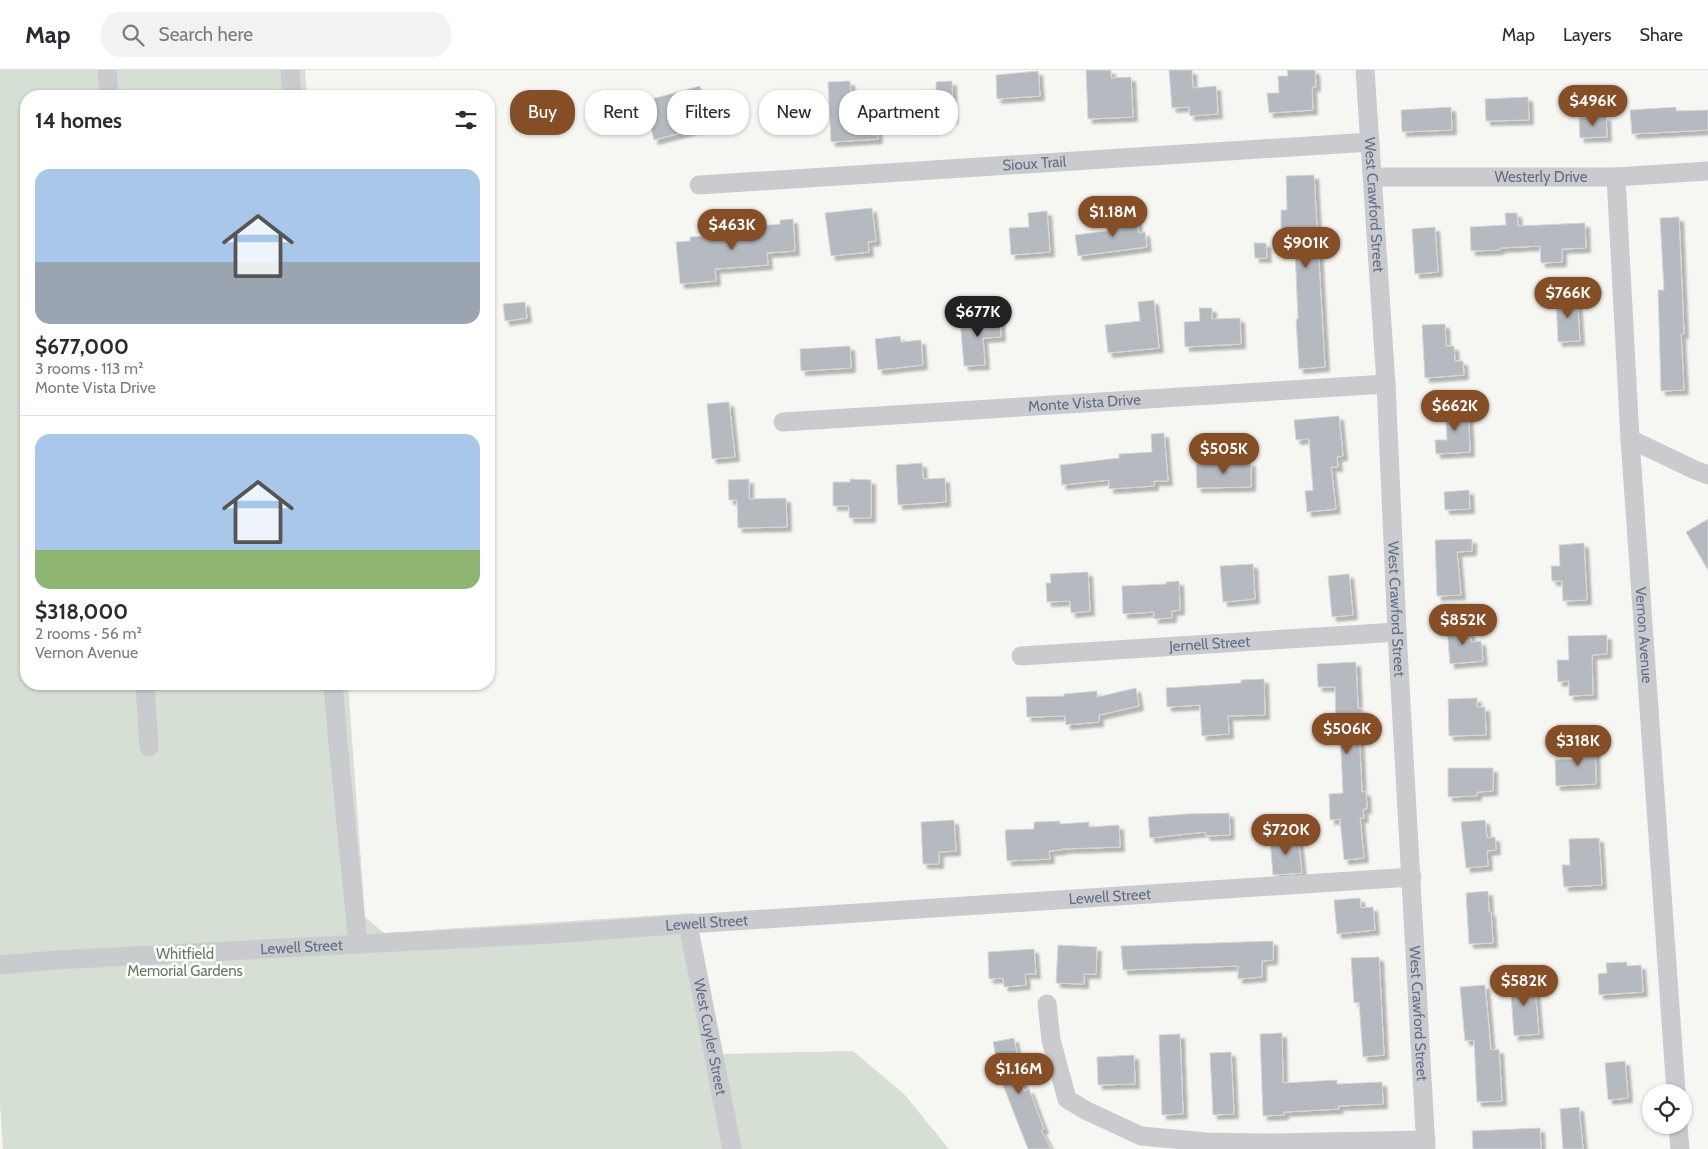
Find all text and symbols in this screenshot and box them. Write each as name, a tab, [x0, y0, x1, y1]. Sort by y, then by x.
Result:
search box	[101, 12, 451, 57]
text: Map	[25, 20, 71, 49]
icon: search	[119, 21, 147, 49]
text: Search here	[159, 23, 253, 46]
text: Map	[1502, 24, 1535, 46]
text: Layers	[1563, 24, 1612, 46]
text: Share	[1640, 24, 1683, 46]
pin: $496K	[1558, 85, 1628, 127]
chip: Buy	[510, 90, 575, 135]
chip: Rent	[585, 90, 657, 135]
chip: Filters	[667, 90, 749, 135]
chip: New	[759, 90, 829, 135]
chip: Apartment	[839, 90, 958, 135]
text: $496K	[1569, 91, 1617, 110]
icon: filters	[452, 106, 480, 134]
text: 14 homes	[35, 108, 122, 133]
street label: West Crawford Street	[1361, 136, 1388, 273]
street label: Sioux Trail	[1002, 152, 1067, 175]
street label: Westerly Drive	[1494, 168, 1588, 186]
pin: $1.18M	[1072, 196, 1154, 238]
icon: home	[213, 201, 303, 291]
text: $1.18M	[1089, 202, 1137, 221]
pin: $463K	[697, 208, 767, 251]
text: $463K	[709, 215, 755, 234]
pin: $901K	[1271, 226, 1341, 269]
text: $901K	[1283, 233, 1329, 252]
pin: $766K	[1533, 276, 1603, 319]
text: $766K	[1545, 283, 1591, 302]
pin: $677K	[943, 296, 1013, 338]
text: $677K	[956, 302, 1000, 321]
text: $677,000	[35, 334, 129, 359]
text: 3 rooms · 113 m²	[35, 359, 143, 378]
text: Monte Vista Drive	[35, 378, 156, 397]
street label: Monte Vista Drive	[1027, 390, 1142, 416]
pin: $662K	[1420, 390, 1490, 432]
text: $662K	[1432, 396, 1478, 415]
pin: $505K	[1189, 432, 1259, 475]
text: $505K	[1200, 439, 1248, 458]
icon: home	[213, 467, 303, 557]
street label: West Crawford Street	[1384, 541, 1408, 677]
street label: Vernon Avenue	[1631, 586, 1656, 684]
text: $318,000	[35, 599, 128, 624]
pin: $852K	[1428, 604, 1498, 646]
text: $852K	[1440, 610, 1486, 629]
text: 2 rooms · 56 m²	[35, 624, 142, 643]
street label: Jernell Street	[1168, 632, 1251, 656]
text: Vernon Avenue	[35, 643, 138, 662]
pin: $506K	[1312, 712, 1382, 755]
text: $506K	[1323, 719, 1371, 738]
pin: $318K	[1543, 724, 1613, 767]
text: $318K	[1556, 731, 1600, 750]
pin: $720K	[1251, 814, 1321, 856]
text: $720K	[1262, 820, 1310, 839]
street label: Lewell Street	[1068, 885, 1152, 908]
street label: Lewell Street	[665, 911, 748, 935]
street label: Lewell Street	[260, 936, 343, 958]
park label: Whitfield Memorial Gardens	[127, 945, 243, 980]
street label: West Crawford Street	[1406, 945, 1431, 1082]
pin: $582K	[1489, 964, 1559, 1007]
text: $582K	[1501, 971, 1547, 990]
street label: West Cuyler Street	[690, 977, 730, 1097]
pin: $1.16M	[978, 1052, 1060, 1095]
text: $1.16M	[996, 1059, 1042, 1078]
map controls	[1642, 1084, 1692, 1134]
button: locate	[1642, 1084, 1692, 1134]

